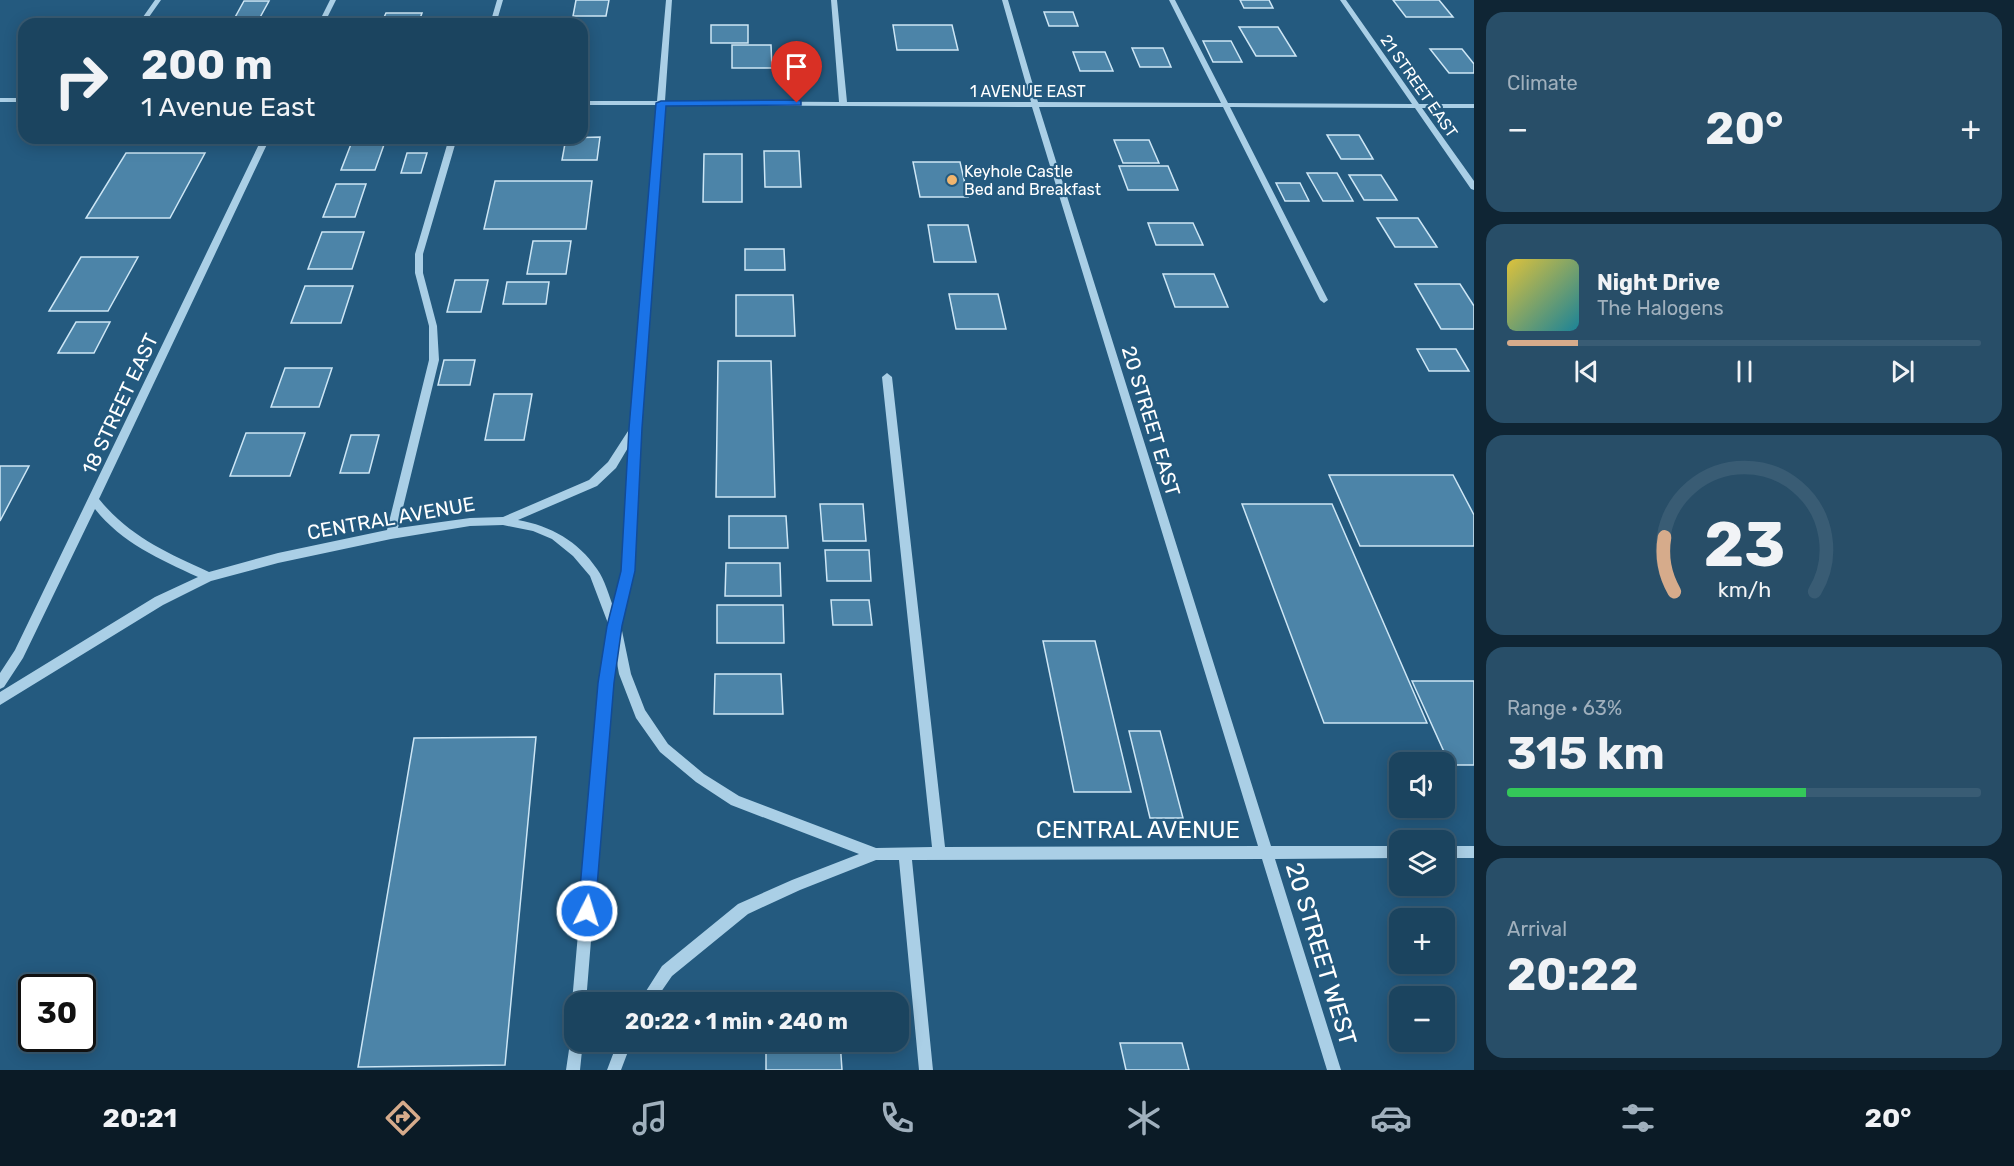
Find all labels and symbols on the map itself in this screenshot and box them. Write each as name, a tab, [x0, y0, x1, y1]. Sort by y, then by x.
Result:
street label: 21 STREET EAST	[1376, 31, 1462, 141]
pin	[771, 41, 822, 103]
street label: 1 AVENUE EAST	[970, 82, 1086, 101]
place label: Keyhole Castle Bed and Breakfast	[964, 162, 1101, 199]
marker: Keyhole Castle Bed and Breakfast	[945, 173, 959, 187]
street label: 18 STREET EAST	[77, 329, 163, 478]
street label: 20 STREET EAST	[1117, 343, 1185, 499]
street label: CENTRAL AVENUE	[305, 491, 477, 545]
street label: CENTRAL AVENUE	[1036, 816, 1240, 844]
street label: 20 STREET WEST	[1280, 859, 1362, 1049]
position arrow	[555, 879, 619, 943]
speed limit sign: 30	[18, 974, 96, 1052]

